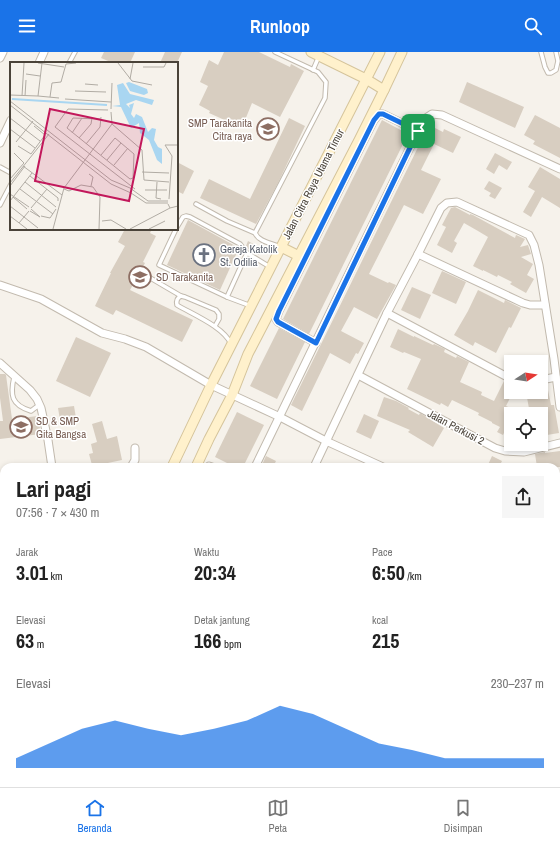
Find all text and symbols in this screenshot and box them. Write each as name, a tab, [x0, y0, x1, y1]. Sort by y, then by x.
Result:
text: Runloop	[250, 14, 310, 39]
icon: menu	[16, 15, 38, 37]
icon: search	[522, 15, 544, 37]
inset map	[10, 62, 178, 230]
pin	[401, 114, 435, 148]
place label: SMP Tarakanita Citra raya	[188, 116, 252, 143]
school or university icon: SMP Tarakanita Citra raya	[255, 116, 281, 142]
icon: arrive	[407, 120, 429, 142]
street label: Jalan Citra Raya Utama Timur	[279, 126, 347, 242]
church icon: Gereja Katolik St. Odilia	[191, 242, 217, 268]
place label: Gereja Katolik St. Odilia	[220, 242, 278, 269]
school or university icon: SD Tarakanita	[127, 264, 153, 290]
place label: SD Tarakanita	[156, 270, 213, 284]
north arrow	[504, 355, 548, 399]
map controls	[504, 355, 548, 451]
street label: Jalan Perkusi 2	[425, 406, 487, 448]
button: locate	[504, 407, 548, 451]
school or university icon: SD & SMP Gita Bangsa	[8, 414, 34, 440]
place label: SD & SMP Gita Bangsa	[36, 414, 86, 441]
text: Lari pagi	[16, 474, 91, 504]
button: share	[502, 476, 544, 518]
text: 07:56 · 7 × 430 m	[16, 504, 99, 521]
text: Jarak	[16, 545, 38, 559]
text: Waktu	[194, 545, 219, 559]
text: Pace	[372, 545, 393, 559]
text: 3.01	[16, 559, 48, 586]
text: 20:34	[194, 559, 236, 586]
text: 6:50	[372, 559, 405, 586]
text: km	[48, 569, 62, 583]
text: /km	[405, 569, 422, 583]
text: Elevasi	[16, 613, 46, 627]
text: Detak jantung	[194, 613, 250, 627]
text: kcal	[372, 613, 388, 627]
text: 63	[16, 627, 34, 654]
text: 166	[194, 627, 221, 654]
text: 215	[372, 627, 399, 654]
text: m	[34, 637, 44, 651]
text: bpm	[221, 637, 241, 651]
text: Elevasi	[16, 675, 51, 692]
text: 230–237 m	[491, 675, 544, 692]
tab: Beranda	[78, 797, 112, 835]
tab: Peta	[267, 797, 289, 835]
tab: Disimpan	[444, 797, 482, 835]

